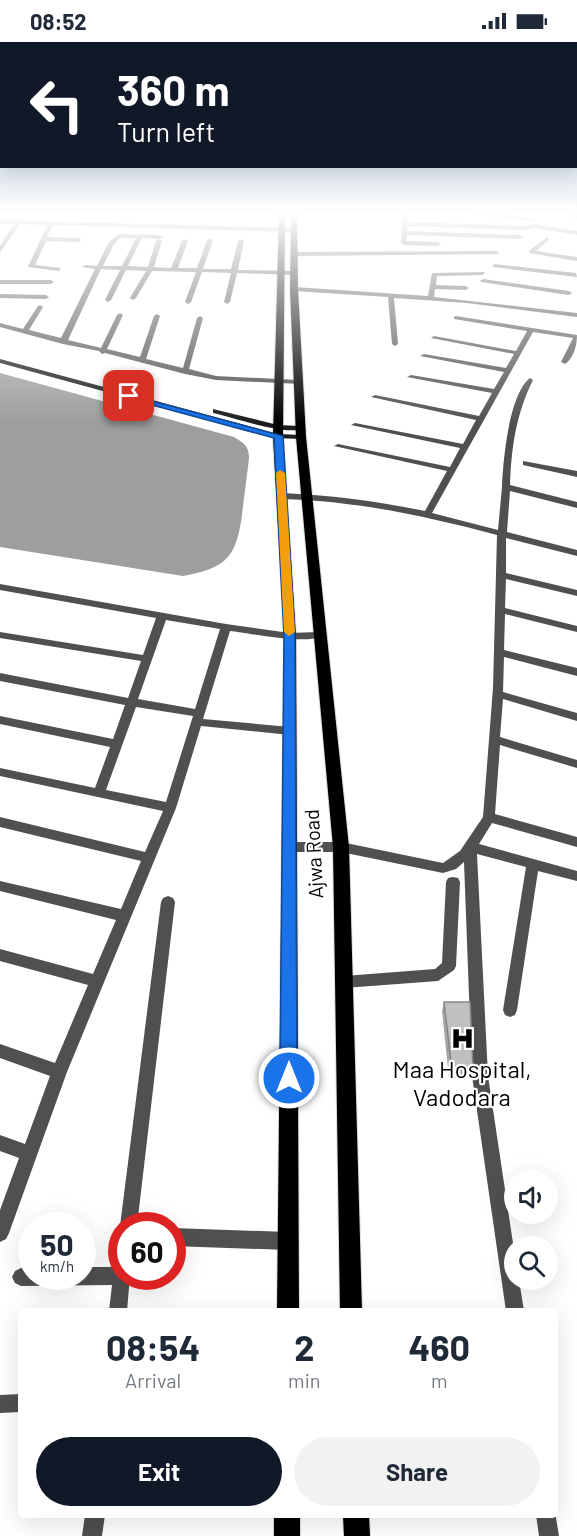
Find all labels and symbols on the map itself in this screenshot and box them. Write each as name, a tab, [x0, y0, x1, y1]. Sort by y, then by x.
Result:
pin	[103, 370, 154, 421]
street label: Ajwa Road	[299, 809, 327, 899]
hospital icon: Maa Hospital, Vadodara	[449, 1025, 475, 1051]
position arrow	[257, 1046, 321, 1110]
place label: Maa Hospital, Vadodara	[392, 1054, 532, 1111]
speed limit sign: 60	[108, 1212, 186, 1290]

